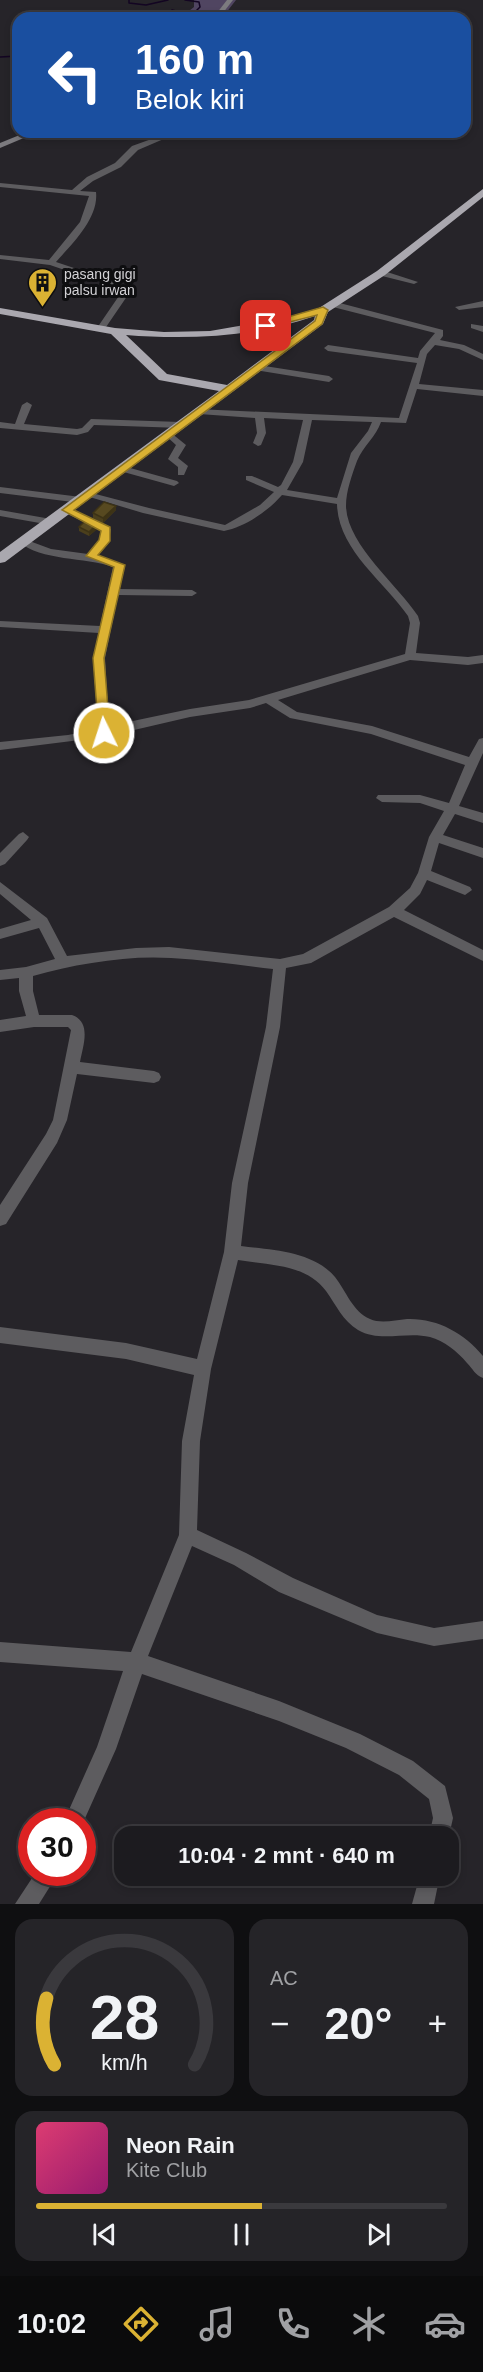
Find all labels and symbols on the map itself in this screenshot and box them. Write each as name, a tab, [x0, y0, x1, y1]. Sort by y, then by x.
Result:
building icon: pasang gigi palsu irwan	[27, 266, 59, 308]
place label: pasang gigi palsu irwan	[64, 266, 136, 298]
pin	[240, 300, 291, 351]
position arrow	[72, 701, 136, 765]
speed limit sign: 30	[18, 1808, 96, 1886]

